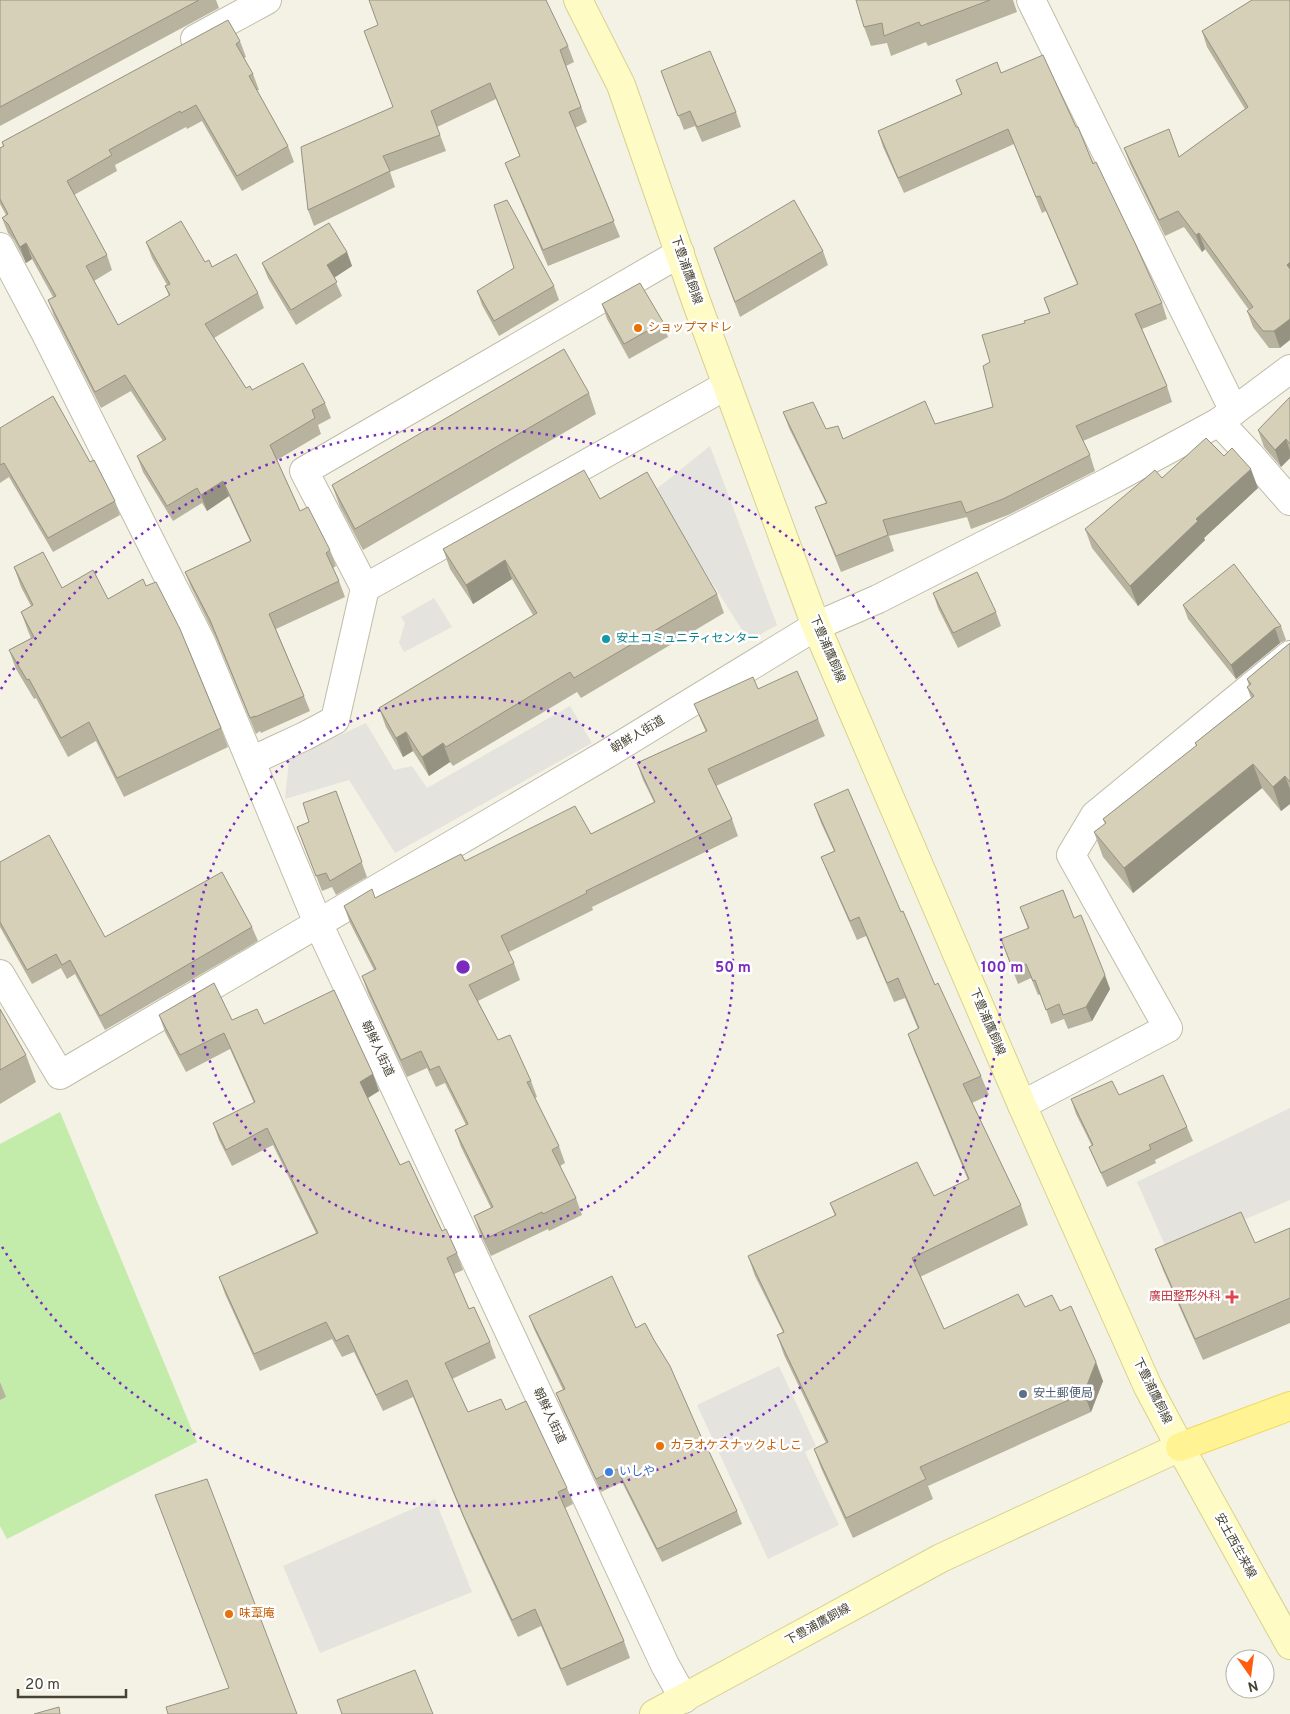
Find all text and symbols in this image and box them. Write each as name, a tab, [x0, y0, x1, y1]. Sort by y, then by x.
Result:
street label: 下豊浦鷹飼線	[667, 233, 705, 307]
place label: ショップマドレ	[648, 320, 732, 336]
marker: ショップマドレ	[632, 322, 644, 334]
street label: 下豊浦鷹飼線	[806, 613, 848, 685]
place label: 安土コミュニティセンター	[616, 631, 759, 647]
marker: 安土コミュニティセンター	[600, 633, 612, 645]
street label: 朝鮮人街道	[608, 713, 668, 757]
centre of rings	[454, 958, 472, 976]
text: 50 m	[715, 959, 751, 978]
text: 100 m	[981, 959, 1023, 978]
street label: 下豊浦鷹飼線	[966, 986, 1008, 1058]
street label: 朝鮮人街道	[357, 1018, 397, 1080]
place label: 廣田整形外科	[1149, 1289, 1221, 1305]
marker: 廣田整形外科	[1225, 1290, 1239, 1304]
street label: 下豊浦鷹飼線	[1129, 1355, 1175, 1427]
street label: 朝鮮人街道	[529, 1385, 569, 1447]
place label: 安土郵便局	[1033, 1386, 1093, 1402]
marker: 安土郵便局	[1017, 1388, 1029, 1400]
place label: カラオケスナックよしこ	[670, 1438, 802, 1454]
marker: カラオケスナックよしこ	[654, 1440, 666, 1452]
place label: いしや	[619, 1464, 655, 1480]
marker: いしや	[603, 1466, 615, 1478]
street label: 安土西生来線	[1211, 1511, 1259, 1581]
street label: 下豊浦鷹飼線	[783, 1601, 853, 1649]
place label: 味葦庵	[239, 1606, 275, 1622]
marker: 味葦庵	[223, 1608, 235, 1620]
north arrow	[1225, 1649, 1275, 1699]
scale bar	[18, 1666, 125, 1698]
text: 20 m	[25, 1676, 60, 1695]
text: N	[1246, 1676, 1260, 1695]

